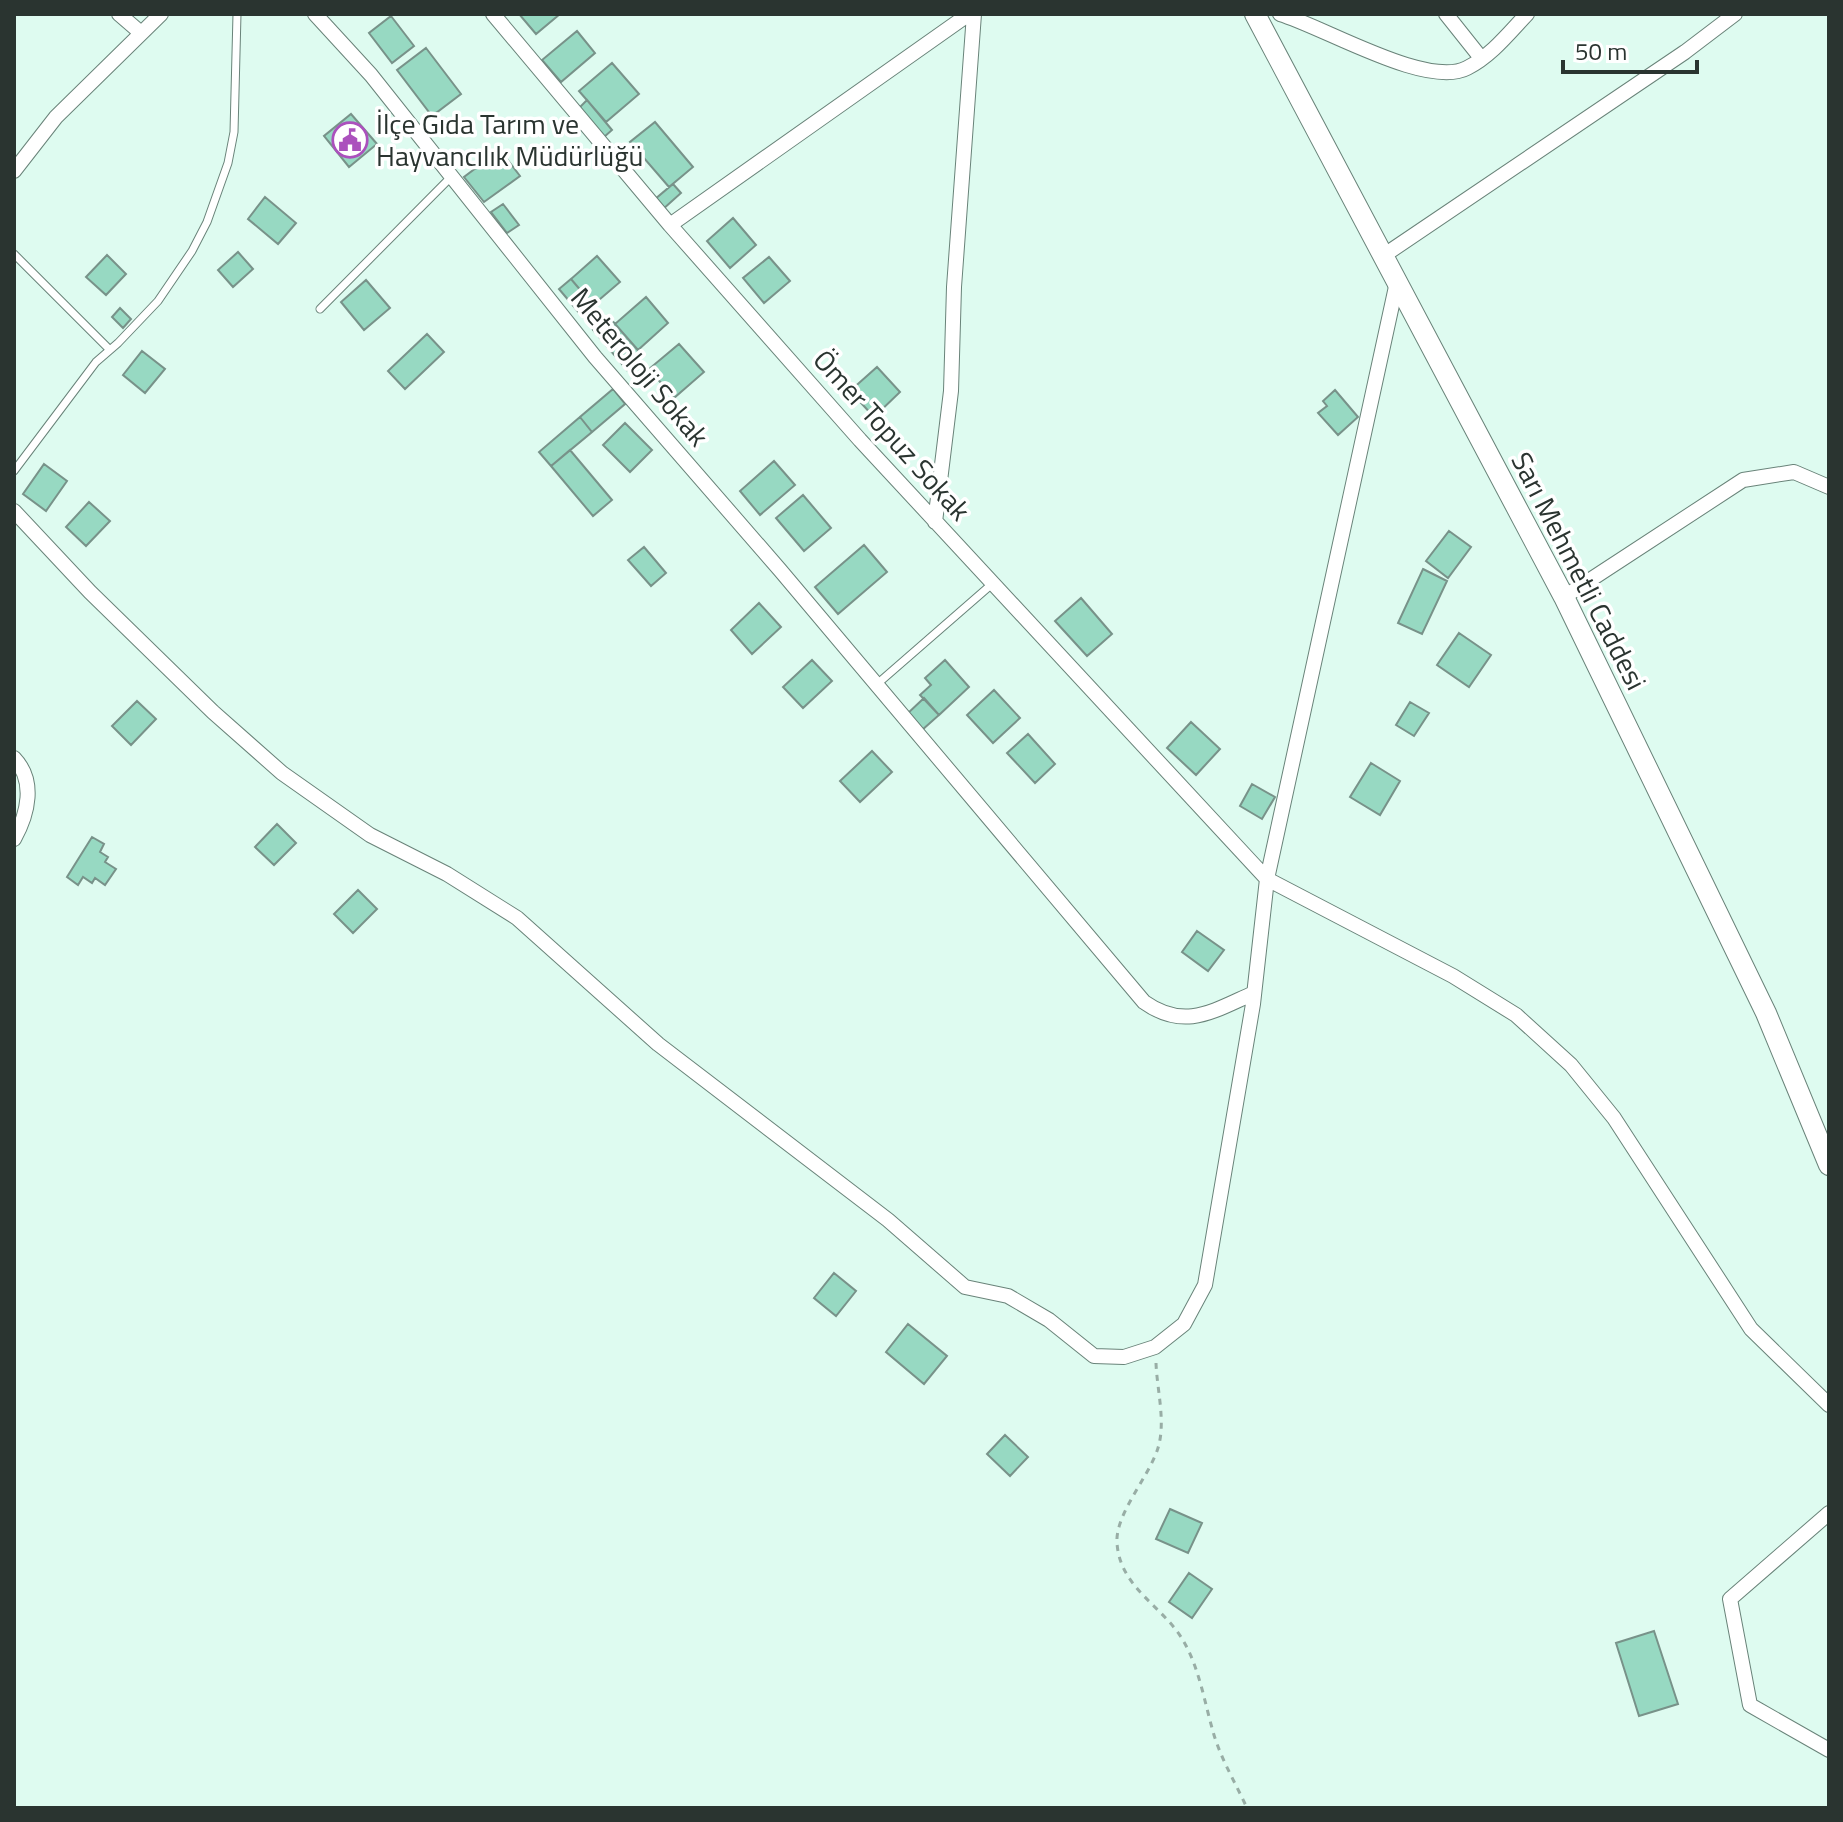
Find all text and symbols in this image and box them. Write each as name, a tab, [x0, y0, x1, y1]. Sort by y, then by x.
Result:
scale bar	[1563, 24, 1697, 74]
text: 50 m	[1575, 33, 1627, 69]
place label: İlçe Gıda Tarım ve Hayvancılık Müdürlüğü	[376, 102, 644, 177]
public building icon: İlçe Gıda Tarım ve Hayvancılık Müdürlüğü	[331, 121, 369, 159]
street label: Meteroloji Sokak	[561, 278, 720, 456]
street label: Ömer Topuz Sokak	[803, 339, 981, 530]
street label: Sarı Mehmetli Caddesi	[1501, 444, 1658, 697]

